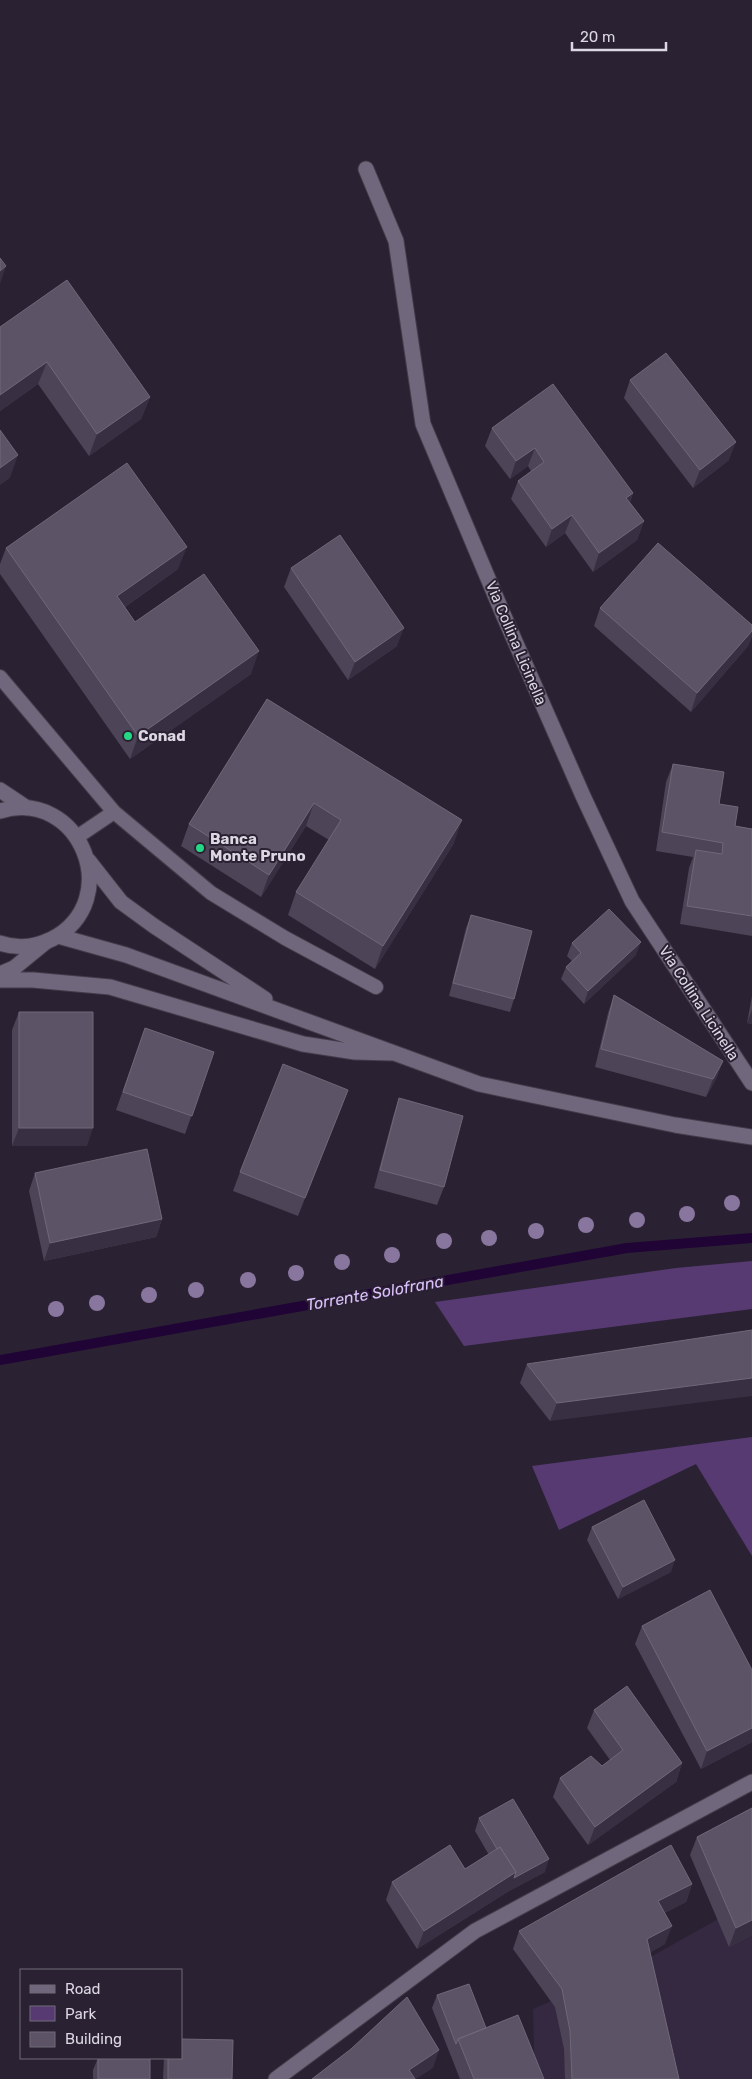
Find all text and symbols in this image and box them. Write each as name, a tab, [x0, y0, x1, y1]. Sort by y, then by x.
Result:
scale bar	[572, 20, 666, 52]
text: 20 m	[580, 28, 615, 46]
street label: Via Collina Licinella	[482, 578, 550, 708]
place label: Conad	[138, 727, 186, 745]
marker: Conad	[122, 730, 134, 742]
place label: Banca Monte Pruno	[210, 830, 306, 865]
marker: Banca Monte Pruno	[194, 842, 206, 854]
street label: Via Collina Licinella	[655, 942, 743, 1064]
water label: Torrente Solofrana	[305, 1272, 445, 1314]
legend	[20, 1969, 182, 2059]
text: Road	[65, 1980, 101, 1998]
text: Park	[65, 2005, 96, 2023]
text: Building	[65, 2030, 122, 2048]

